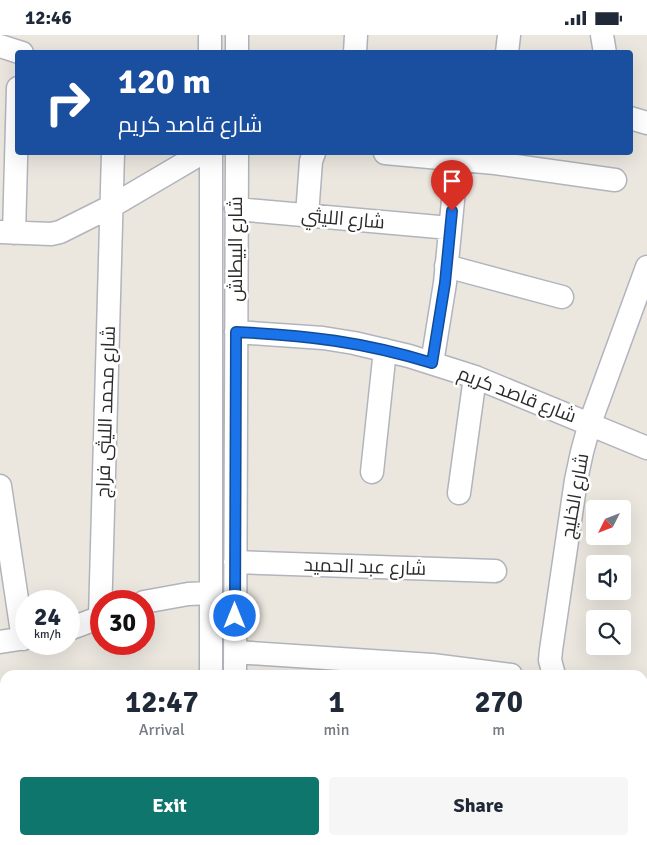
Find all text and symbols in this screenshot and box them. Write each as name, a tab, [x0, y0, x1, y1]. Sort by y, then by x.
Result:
text: 12:46	[25, 6, 72, 30]
text: 120 m	[118, 60, 211, 103]
icon: right	[35, 70, 100, 135]
text: شارع قاصد كريم	[118, 111, 262, 138]
pin	[431, 160, 473, 211]
icon: arrive	[438, 167, 466, 195]
street label: شارع البيطاش	[224, 196, 249, 302]
street label: شارع الليثي	[300, 203, 386, 237]
street label: شارع محمد الليثى فراج	[91, 326, 122, 499]
street label: شارع قاصد كريم	[454, 361, 580, 429]
street label: شارع الخليج	[556, 452, 595, 541]
north arrow	[586, 500, 631, 545]
map controls	[586, 500, 631, 655]
street label: شارع عبد الحميد	[303, 553, 427, 582]
button: sound	[586, 555, 631, 600]
position arrow	[208, 589, 260, 641]
speed limit sign: 30	[90, 590, 155, 655]
text: 24	[34, 601, 61, 632]
button: search	[586, 610, 631, 655]
text: km/h	[34, 627, 61, 642]
text: 12:47	[125, 684, 199, 721]
text: 1	[328, 684, 345, 721]
text: 270	[474, 684, 523, 721]
text: Arrival	[139, 720, 185, 740]
text: min	[324, 720, 349, 740]
text: m	[492, 720, 505, 740]
button: Exit	[20, 777, 319, 835]
button: Share	[329, 777, 628, 835]

